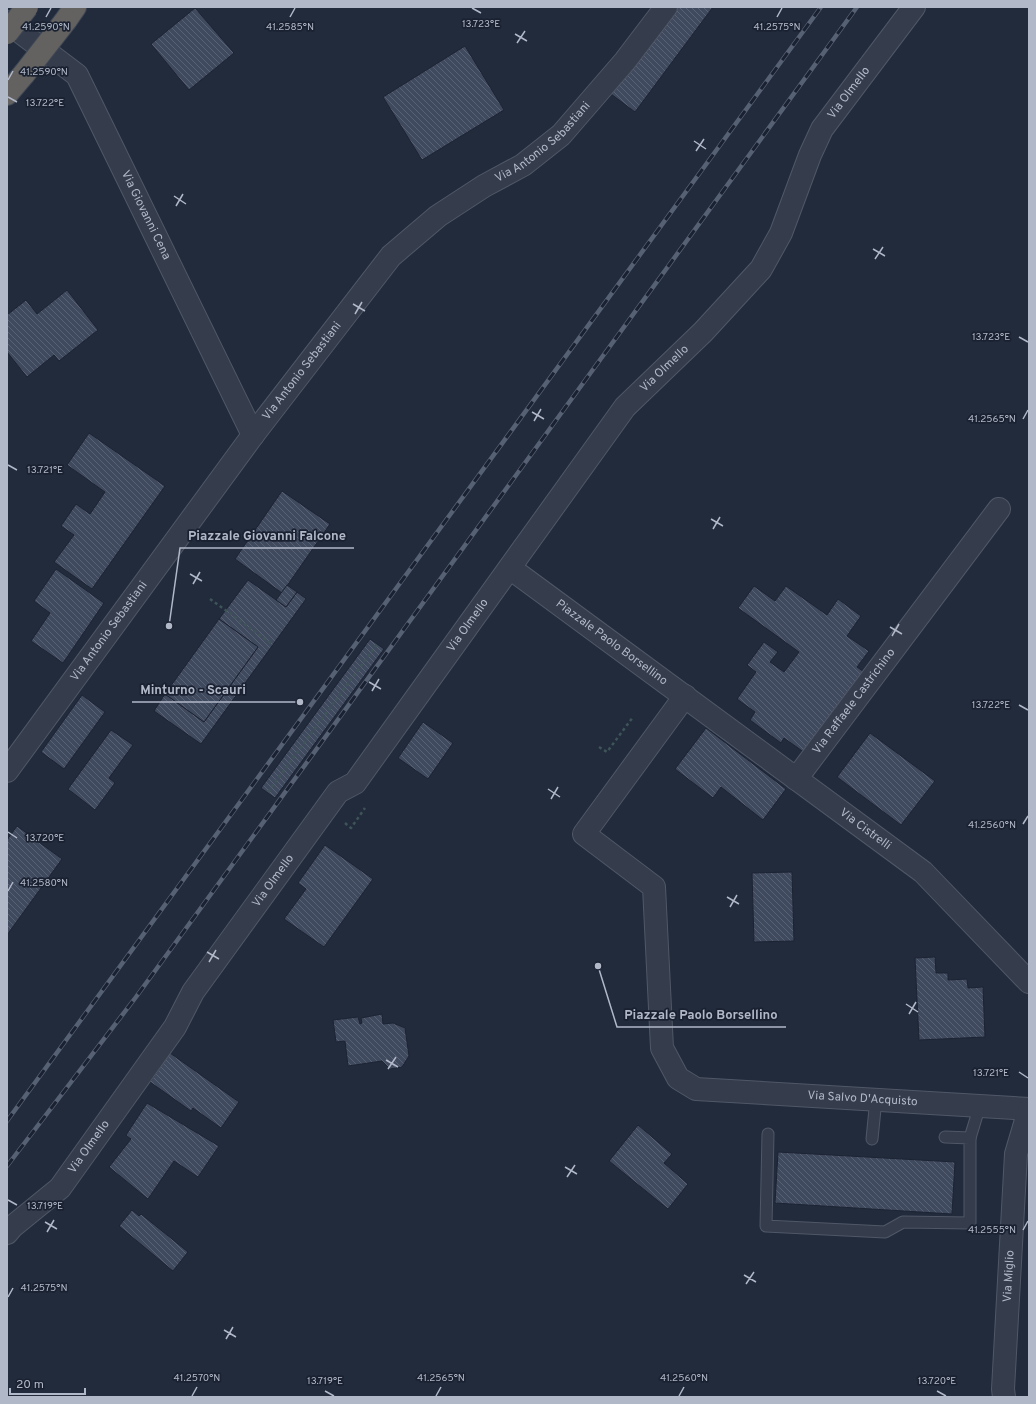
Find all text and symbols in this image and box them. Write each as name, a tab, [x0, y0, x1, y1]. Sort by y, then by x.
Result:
text: 13.723°E	[462, 18, 500, 31]
text: 41.2590°N	[22, 21, 70, 34]
text: 41.2585°N	[266, 21, 314, 34]
text: 41.2575°N	[754, 21, 800, 34]
street label: Via Olmello	[824, 63, 874, 122]
text: 41.2590°N	[20, 66, 68, 79]
text: 13.722°E	[26, 97, 64, 110]
street label: Via Antonio Sebastiani	[492, 98, 594, 187]
street label: Via Giovanni Cena	[117, 168, 174, 263]
street label: Via Antonio Sebastiani	[259, 319, 345, 424]
text: 13.723°E	[972, 331, 1010, 344]
street label: Via Olmello	[637, 342, 693, 396]
text: 41.2565°N	[968, 413, 1016, 426]
text: 13.721°E	[27, 464, 63, 477]
callout: Piazzale Giovanni Falcone	[180, 523, 354, 548]
text: Piazzale Giovanni Falcone	[188, 529, 346, 545]
street label: Via Antonio Sebastiani	[67, 578, 151, 685]
street label: Via Olmello	[444, 596, 493, 655]
street label: Piazzale Paolo Borsellino	[552, 596, 671, 689]
street label: Via Raffaele Castrichino	[809, 645, 899, 758]
callout: Minturno - Scauri	[132, 677, 254, 702]
text: Minturno - Scauri	[140, 683, 246, 699]
text: 13.722°E	[972, 699, 1010, 712]
street label: Via Cistrelli	[836, 805, 894, 854]
text: 41.2560°N	[968, 819, 1016, 832]
text: 13.720°E	[26, 832, 64, 845]
street label: Via Olmello	[249, 851, 298, 911]
text: 41.2580°N	[20, 877, 68, 890]
callout: Piazzale Paolo Borsellino	[617, 1002, 786, 1027]
text: Piazzale Paolo Borsellino	[624, 1008, 778, 1024]
text: 13.721°E	[973, 1067, 1009, 1080]
street label: Via Salvo D'Acquisto	[807, 1088, 919, 1110]
street label: Via Olmello	[65, 1117, 114, 1177]
text: 13.719°E	[27, 1200, 63, 1213]
text: 41.2555°N	[968, 1224, 1016, 1237]
street label: Via Miglio	[1000, 1249, 1019, 1303]
text: 41.2575°N	[21, 1282, 67, 1295]
scale bar	[10, 1370, 85, 1396]
text: 41.2570°N	[174, 1372, 220, 1385]
text: 41.2565°N	[417, 1372, 465, 1385]
text: 41.2560°N	[660, 1372, 708, 1385]
text: 13.719°E	[307, 1375, 343, 1388]
text: 13.720°E	[918, 1375, 956, 1388]
text: 20 m	[16, 1377, 44, 1393]

